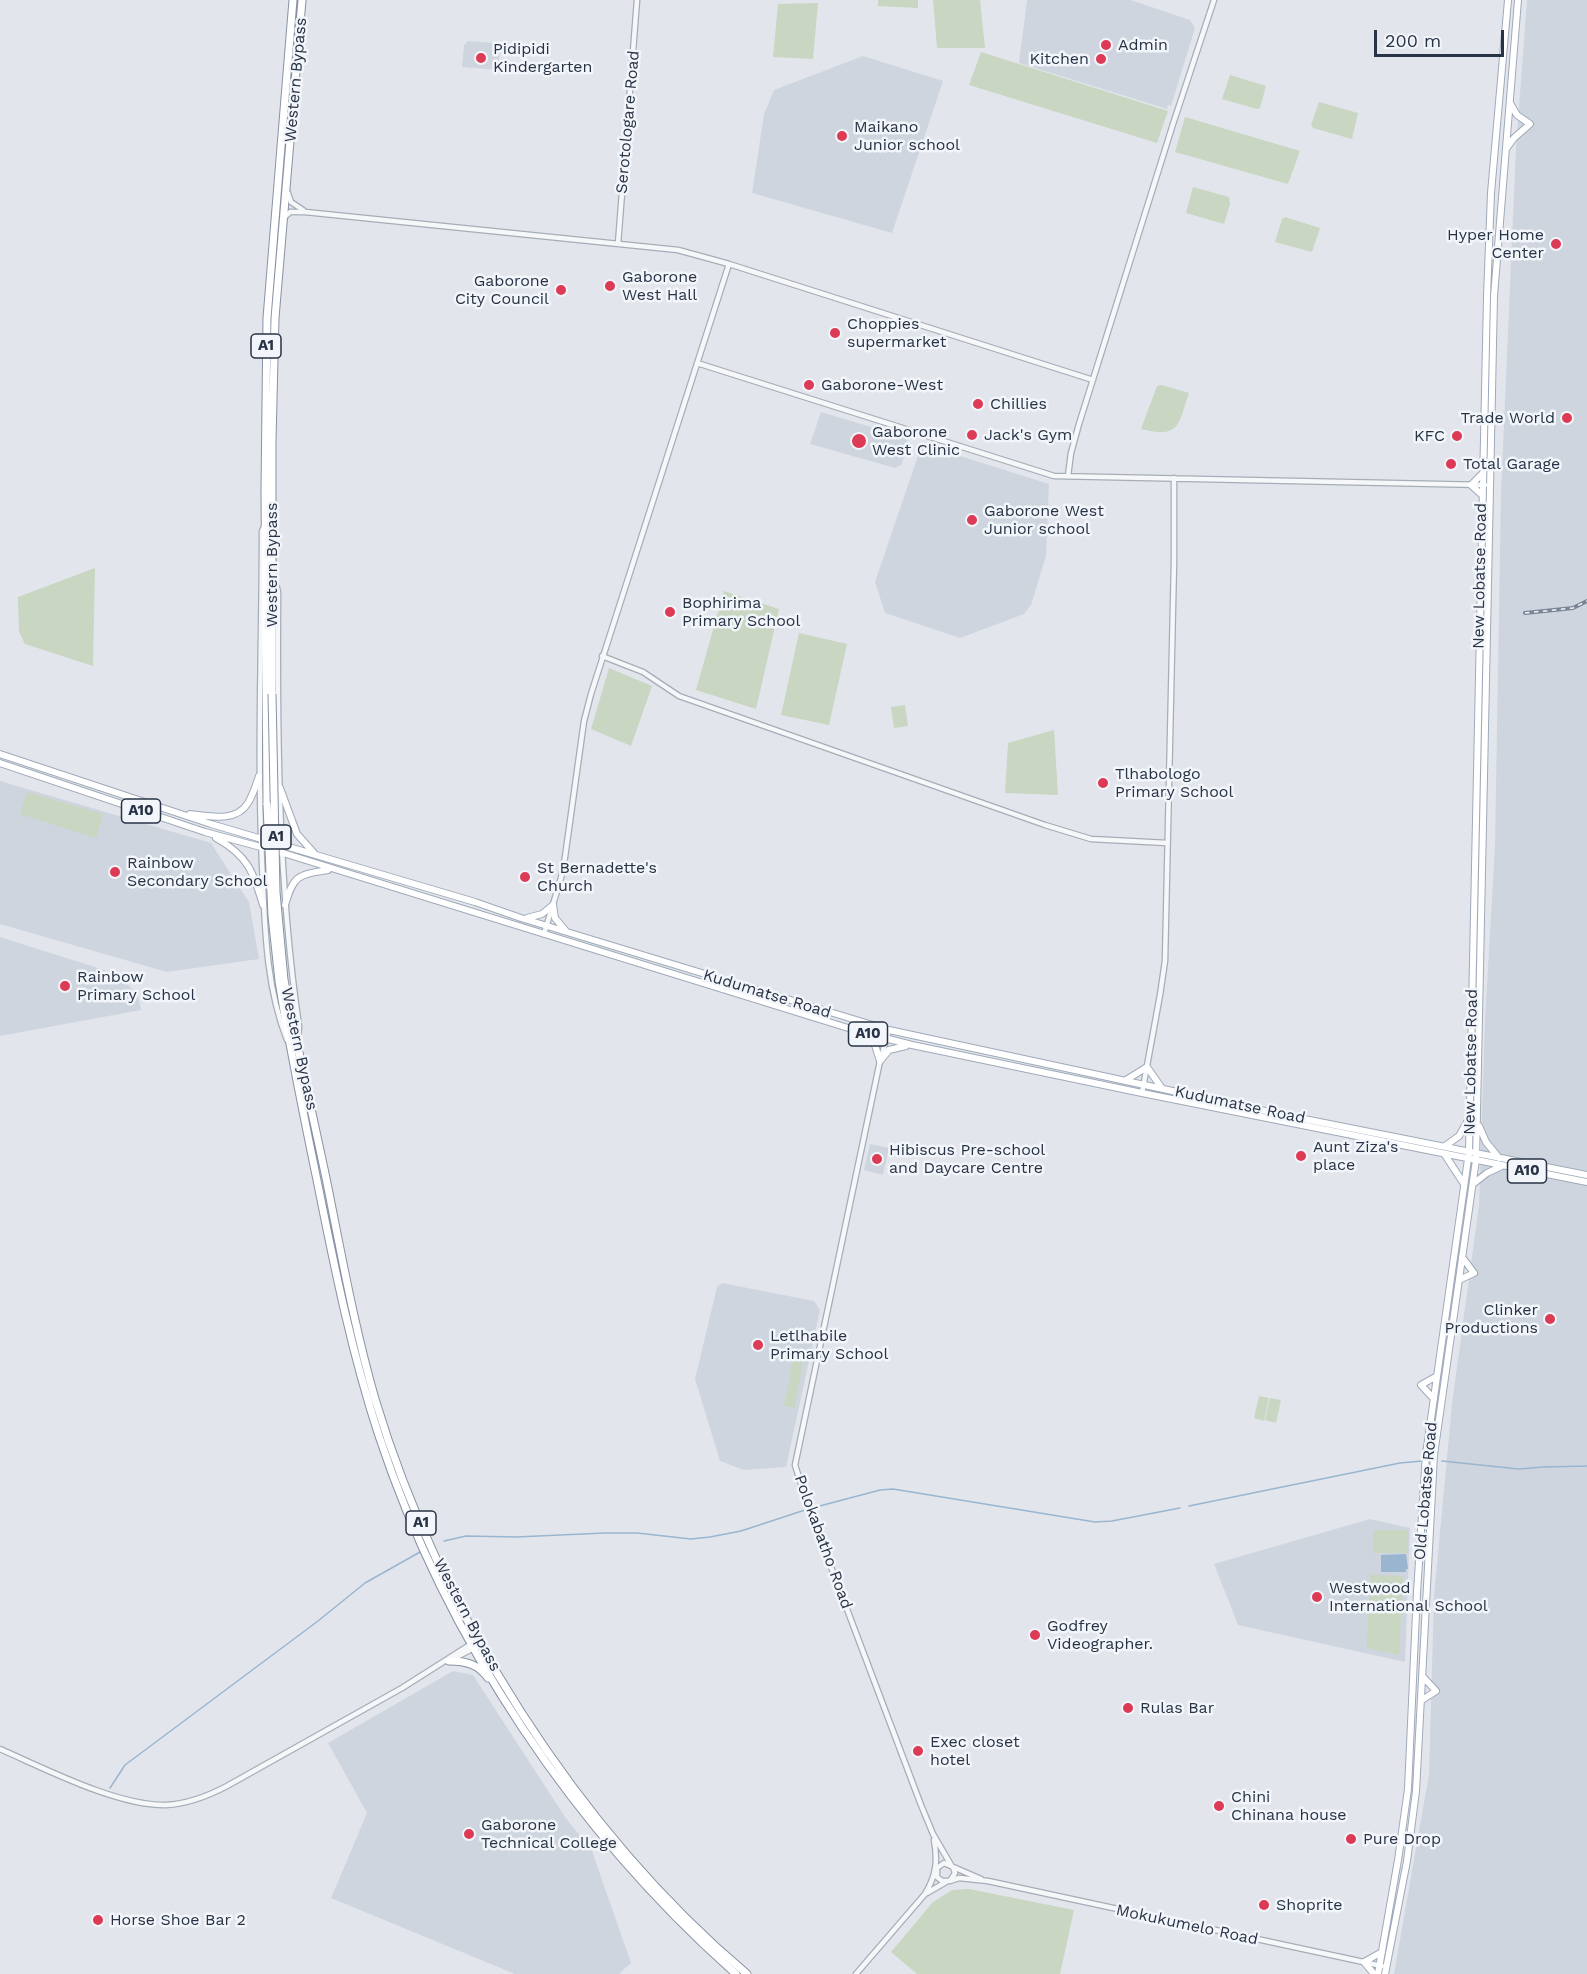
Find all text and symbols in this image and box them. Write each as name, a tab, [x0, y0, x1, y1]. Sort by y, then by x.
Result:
street label: Western Bypass	[281, 17, 311, 143]
scale bar	[1377, 18, 1508, 56]
text: 200 m	[1385, 30, 1441, 51]
place label: Admin	[1118, 35, 1168, 55]
marker: Admin	[1099, 38, 1113, 52]
place label: Pidipidi Kindergarten	[493, 39, 593, 77]
place label: Kitchen	[1030, 49, 1089, 69]
street label: Serotologare Road	[612, 50, 644, 194]
marker: Pidipidi Kindergarten	[474, 51, 488, 65]
marker: Kitchen	[1094, 52, 1108, 66]
place label: Maikano Junior school	[854, 117, 960, 155]
marker: Maikano Junior school	[835, 129, 849, 143]
place label: Hyper Home Center	[1447, 225, 1544, 263]
marker: Hyper Home Center	[1549, 237, 1563, 251]
place label: Gaborone West Hall	[622, 267, 697, 305]
place label: Gaborone City Council	[455, 271, 549, 309]
marker: Gaborone West Hall	[603, 279, 617, 293]
marker: Gaborone City Council	[554, 283, 568, 297]
place label: Choppies supermarket	[847, 314, 946, 352]
marker: Choppies supermarket	[828, 326, 842, 340]
road number: A1	[251, 334, 281, 358]
place label: Gaborone-West	[821, 375, 943, 395]
marker: Gaborone-West	[802, 378, 816, 392]
place label: Chillies	[990, 394, 1047, 414]
marker: Chillies	[971, 397, 985, 411]
place label: Trade World	[1460, 408, 1555, 428]
marker: Trade World	[1560, 411, 1574, 425]
place label: Gaborone West Clinic	[872, 422, 960, 460]
place label: Jack's Gym	[984, 425, 1072, 445]
place label: KFC	[1414, 426, 1445, 446]
marker: Jack's Gym	[965, 428, 979, 442]
marker: KFC	[1450, 429, 1464, 443]
marker: Gaborone West Clinic	[850, 432, 868, 450]
place label: Total Garage	[1463, 454, 1560, 474]
marker: Total Garage	[1444, 457, 1458, 471]
place label: Gaborone West Junior school	[984, 501, 1104, 539]
street label: Western Bypass	[262, 503, 282, 627]
street label: New Lobatse Road	[1469, 503, 1491, 649]
marker: Gaborone West Junior school	[965, 513, 979, 527]
place label: Bophirima Primary School	[682, 593, 800, 631]
marker: Bophirima Primary School	[663, 605, 677, 619]
place label: Tlhabologo Primary School	[1115, 764, 1233, 802]
marker: Tlhabologo Primary School	[1096, 776, 1110, 790]
road number: A10	[122, 799, 160, 823]
road number: A1	[261, 825, 291, 849]
place label: Rainbow Secondary School	[127, 853, 267, 891]
place label: St Bernadette's Church	[537, 858, 657, 896]
marker: Rainbow Secondary School	[108, 865, 122, 879]
marker: St Bernadette's Church	[518, 870, 532, 884]
street label: Kudumatse Road	[701, 965, 833, 1023]
place label: Rainbow Primary School	[77, 967, 195, 1005]
marker: Rainbow Primary School	[58, 979, 72, 993]
street label: Western Bypass	[277, 986, 321, 1112]
street label: New Lobatse Road	[1460, 989, 1482, 1135]
road number: A10	[848, 1022, 888, 1046]
street label: Kudumatse Road	[1173, 1082, 1307, 1128]
place label: Aunt Ziza's place	[1313, 1137, 1398, 1175]
place label: Hibiscus Pre-school and Daycare Centre	[889, 1140, 1045, 1178]
marker: Aunt Ziza's place	[1294, 1149, 1308, 1163]
marker: Hibiscus Pre-school and Daycare Centre	[870, 1152, 884, 1166]
road number: A10	[1508, 1159, 1546, 1183]
place label: Clinker Productions	[1445, 1300, 1538, 1338]
marker: Clinker Productions	[1543, 1312, 1557, 1326]
place label: Letlhabile Primary School	[770, 1326, 888, 1364]
marker: Letlhabile Primary School	[751, 1338, 765, 1352]
street label: Old Lobatse Road	[1410, 1421, 1442, 1561]
street label: Polokabatho Road	[790, 1472, 856, 1612]
road number: A1	[406, 1511, 436, 1535]
street label: Western Bypass	[429, 1555, 505, 1675]
place label: Westwood International School	[1329, 1578, 1488, 1616]
marker: Westwood International School	[1310, 1590, 1324, 1604]
place label: Godfrey Videographer.	[1047, 1616, 1153, 1654]
marker: Godfrey Videographer.	[1028, 1628, 1042, 1642]
place label: Rulas Bar	[1140, 1698, 1214, 1718]
marker: Rulas Bar	[1121, 1701, 1135, 1715]
place label: Exec closet hotel	[930, 1732, 1020, 1770]
marker: Exec closet hotel	[911, 1744, 925, 1758]
place label: Chini Chinana house	[1231, 1787, 1347, 1825]
marker: Chini Chinana house	[1212, 1799, 1226, 1813]
place label: Gaborone Technical College	[481, 1815, 617, 1853]
marker: Gaborone Technical College	[462, 1827, 476, 1841]
place label: Pure Drop	[1363, 1829, 1441, 1849]
marker: Pure Drop	[1344, 1832, 1358, 1846]
place label: Shoprite	[1276, 1895, 1343, 1915]
marker: Shoprite	[1257, 1898, 1271, 1912]
street label: Mokukumelo Road	[1114, 1901, 1260, 1949]
place label: Horse Shoe Bar 2	[110, 1910, 246, 1930]
marker: Horse Shoe Bar 2	[91, 1913, 105, 1927]

